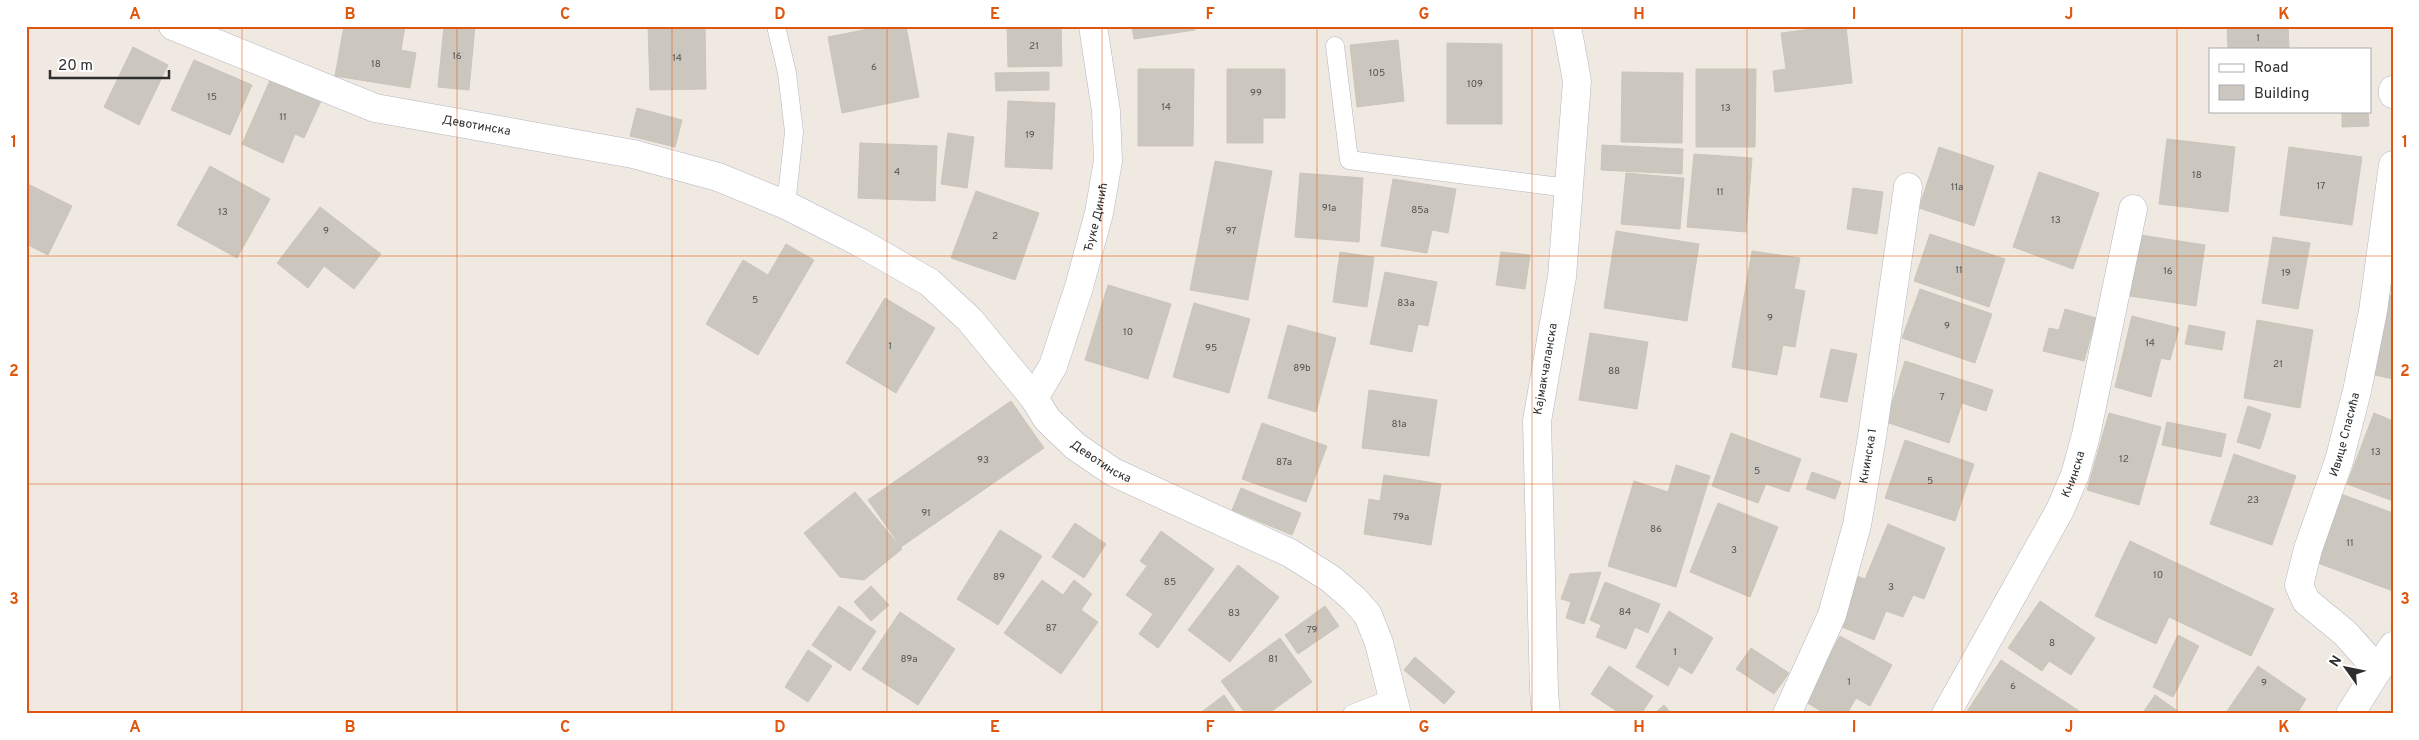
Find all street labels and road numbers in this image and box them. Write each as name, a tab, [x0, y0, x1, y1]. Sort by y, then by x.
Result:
street label: Девотинска	[441, 112, 512, 140]
street label: Ђуке Динић	[1081, 181, 1112, 254]
street label: Кајмакчаланска	[1530, 322, 1562, 416]
street label: Ивице Спасића	[2326, 391, 2364, 479]
street label: Книнска 1	[1856, 427, 1881, 485]
street label: Девотинска	[1067, 437, 1134, 487]
street label: Книнска	[2058, 449, 2089, 500]

